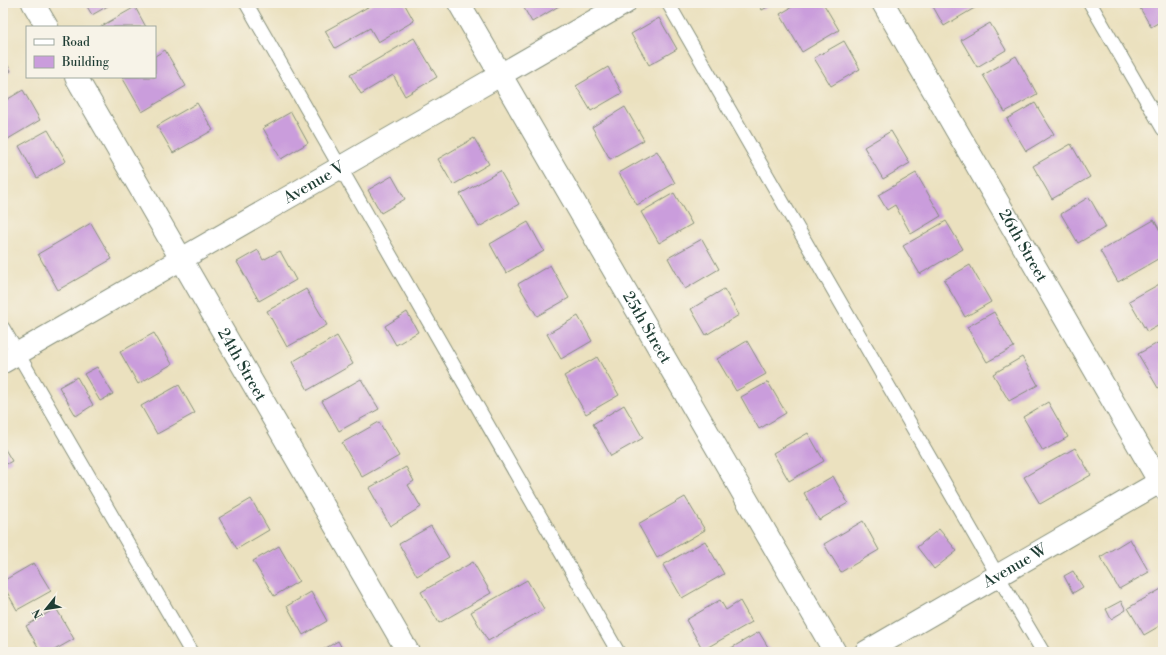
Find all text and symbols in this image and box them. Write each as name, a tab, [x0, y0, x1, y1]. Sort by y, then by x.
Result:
legend	[26, 26, 156, 78]
text: Road	[62, 35, 90, 50]
text: Building	[61, 55, 110, 70]
street label: Avenue V	[279, 157, 349, 209]
street label: 26th Street	[994, 205, 1052, 286]
street label: 25th Street	[618, 288, 676, 367]
street label: 24th Street	[213, 324, 271, 405]
street label: Avenue W	[978, 539, 1051, 593]
north arrow	[26, 589, 66, 629]
text: N	[30, 606, 46, 621]

